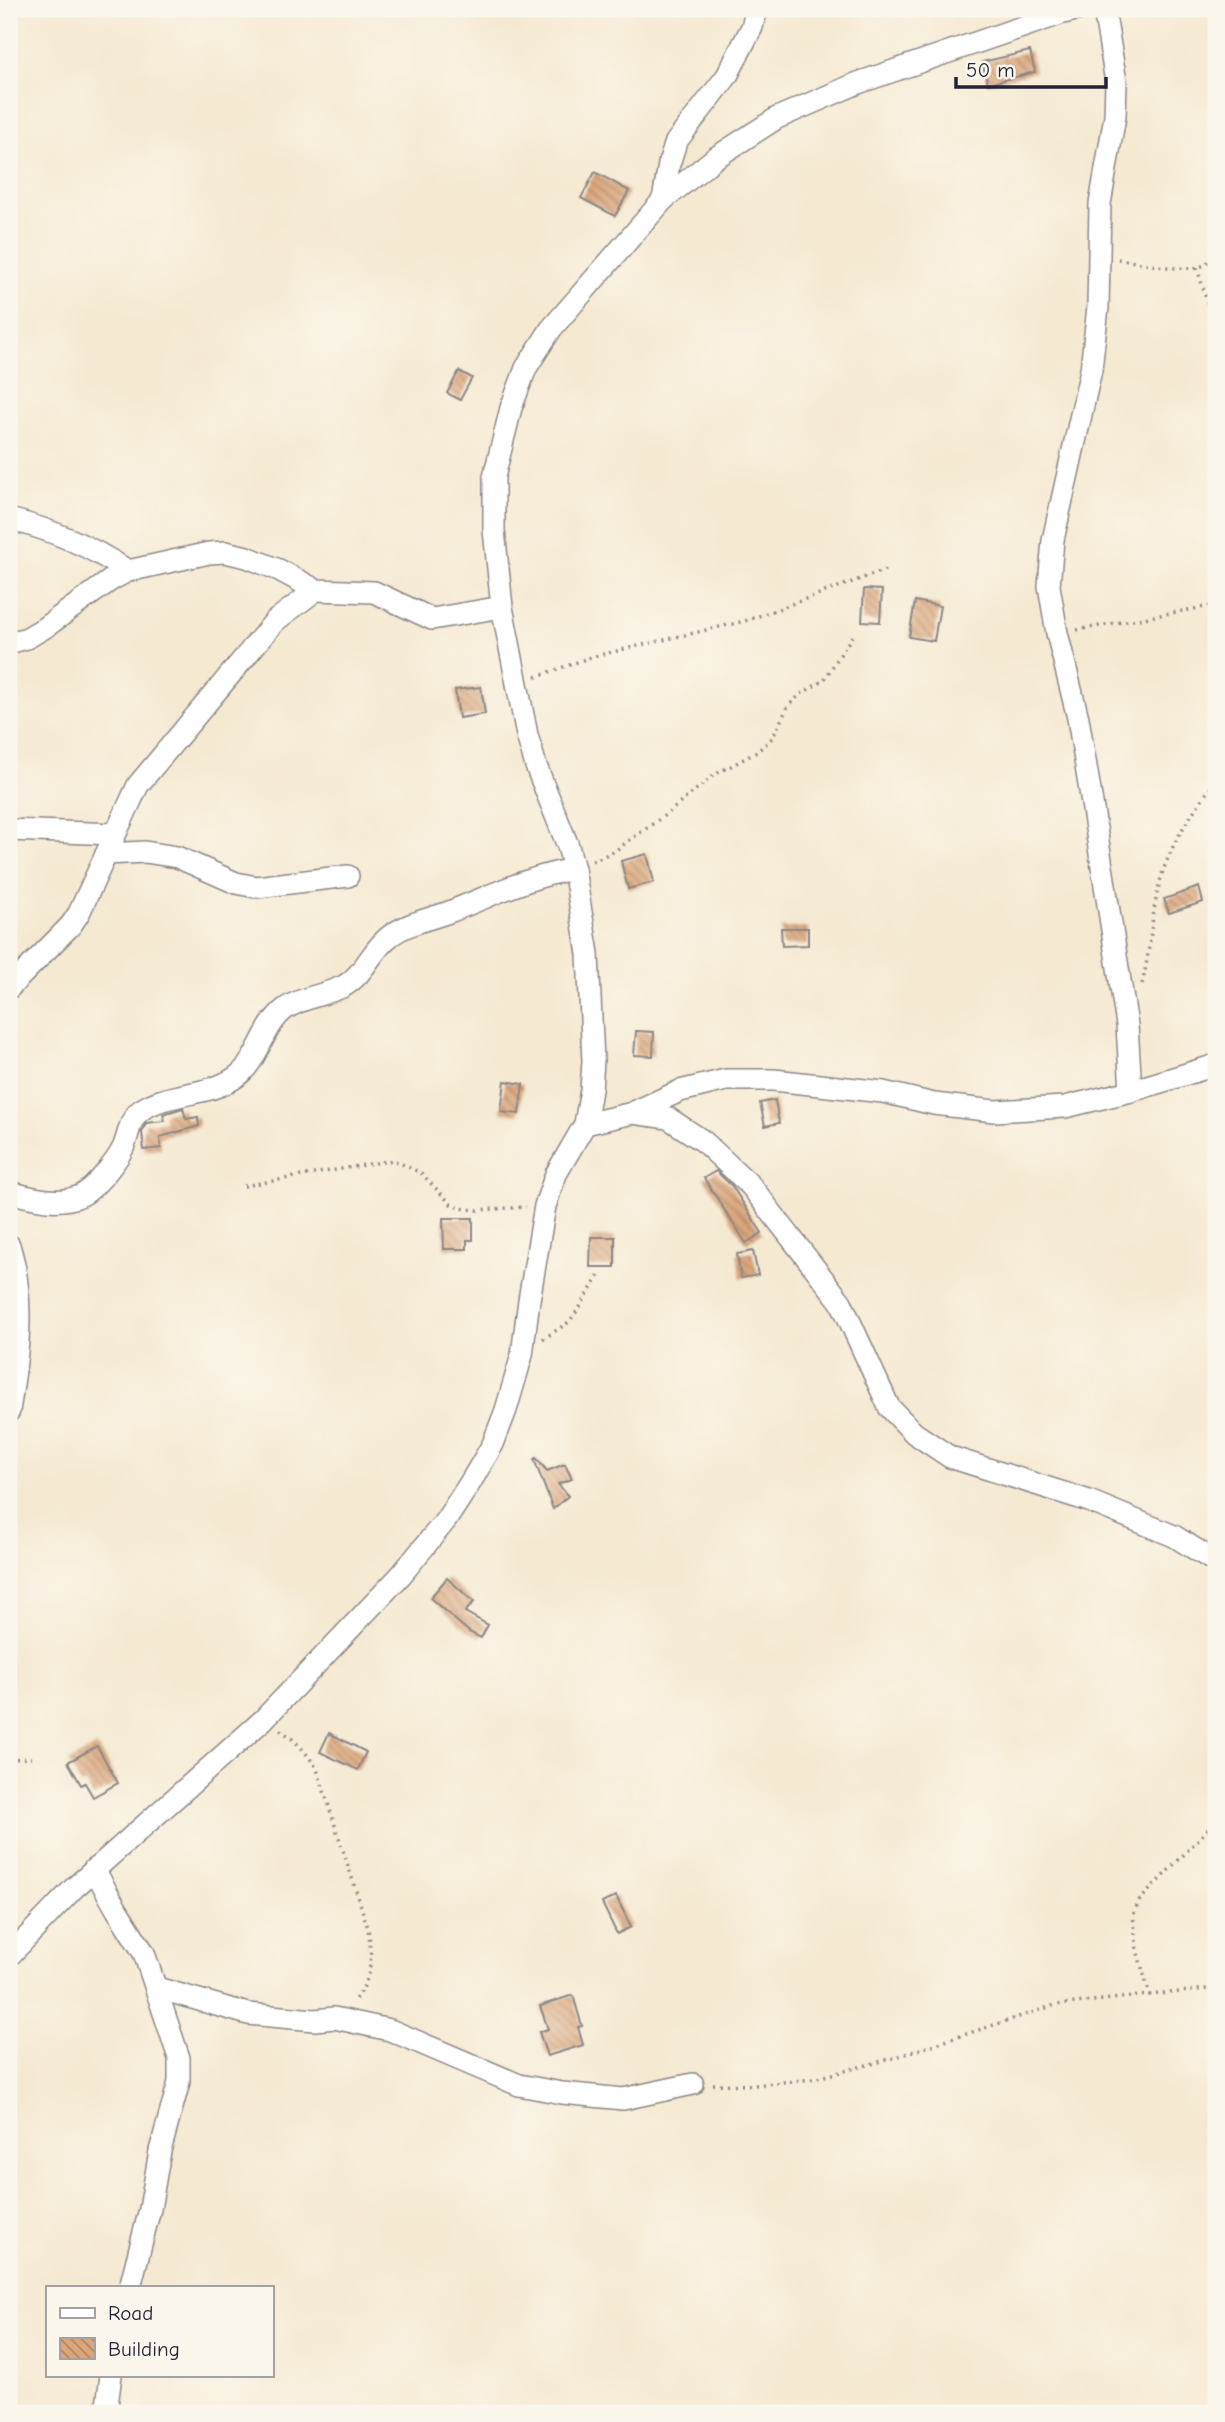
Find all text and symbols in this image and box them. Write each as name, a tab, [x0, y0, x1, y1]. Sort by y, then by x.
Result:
scale bar	[956, 46, 1106, 90]
text: 50 m	[966, 58, 1015, 82]
legend	[46, 2286, 273, 2376]
text: Road	[108, 2301, 153, 2325]
text: Building	[108, 2337, 180, 2361]

